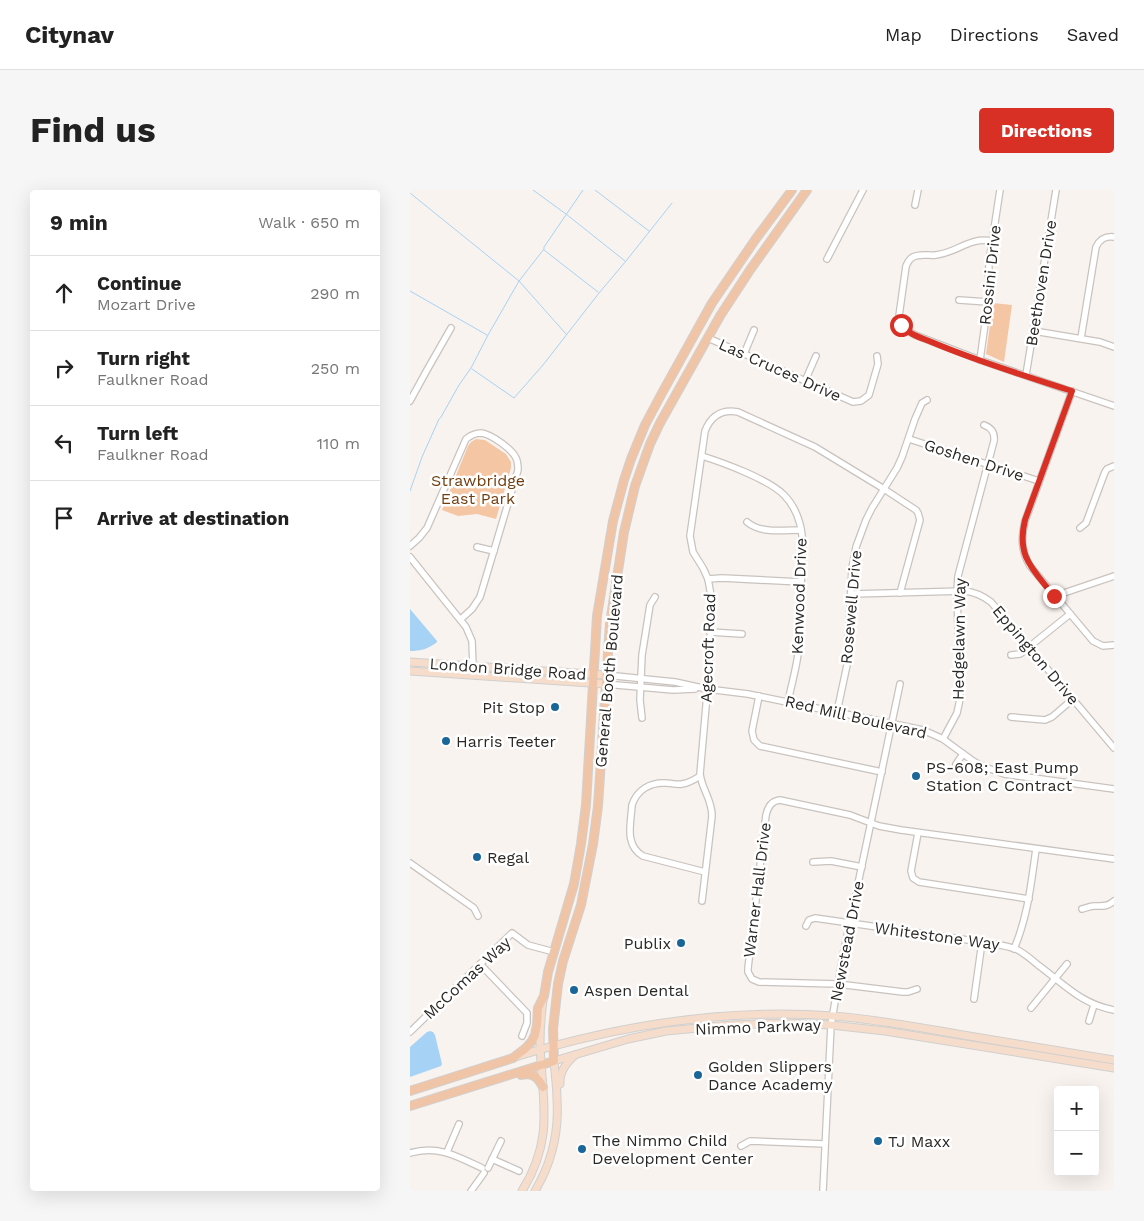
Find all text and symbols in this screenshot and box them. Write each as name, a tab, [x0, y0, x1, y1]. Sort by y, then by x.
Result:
text: Citynav	[25, 21, 114, 49]
text: Map	[885, 24, 922, 45]
text: Directions	[950, 24, 1039, 45]
text: Saved	[1067, 24, 1119, 45]
button: Directions	[979, 108, 1114, 153]
text: Find us	[30, 109, 156, 151]
text: 9 min	[50, 210, 108, 235]
text: Walk · 650 m	[258, 213, 360, 232]
street label: Beethoven Drive	[1022, 219, 1060, 347]
street label: Rossini Drive	[975, 224, 1005, 326]
text: Continue	[97, 272, 181, 295]
icon: ahead	[50, 279, 78, 307]
text: 290 m	[310, 284, 360, 303]
text: Mozart Drive	[97, 295, 196, 314]
route start	[890, 314, 913, 337]
street label: Las Cruces Drive	[716, 335, 844, 405]
text: Turn right	[97, 347, 190, 370]
icon: right	[50, 354, 78, 382]
text: 250 m	[311, 359, 360, 378]
text: Faulkner Road	[97, 370, 209, 389]
text: Turn left	[97, 422, 178, 445]
icon: left	[50, 429, 78, 457]
text: 110 m	[317, 434, 360, 453]
street label: Goshen Drive	[922, 435, 1026, 485]
text: Faulkner Road	[97, 445, 209, 464]
park label: Strawbridge East Park	[431, 471, 525, 508]
icon: arrive	[50, 504, 78, 532]
text: Arrive at destination	[97, 507, 289, 530]
street label: Kenwood Drive	[787, 537, 811, 655]
street label: Rosewell Drive	[837, 549, 865, 665]
street label: General Booth Boulevard	[591, 574, 627, 768]
street label: Hedgelawn Way	[948, 577, 970, 700]
route end	[1043, 585, 1066, 608]
street label: Agecroft Road	[697, 593, 719, 703]
street label: Eppington Drive	[989, 601, 1083, 709]
street label: London Bridge Road	[429, 654, 587, 684]
street label: Red Mill Boulevard	[783, 691, 929, 743]
place label: Pit Stop	[482, 698, 545, 717]
marker: Pit Stop	[549, 701, 561, 713]
place label: Harris Teeter	[456, 732, 557, 751]
marker: Harris Teeter	[440, 735, 452, 747]
place label: PS-608; East Pump Station C Contract	[926, 758, 1079, 795]
marker: PS-608; East Pump Station C Contract	[910, 770, 922, 782]
street label: Warner Hall Drive	[739, 821, 775, 959]
place label: Regal	[487, 848, 529, 867]
marker: Regal	[471, 851, 483, 863]
street label: Newstead Drive	[826, 879, 868, 1003]
street label: Whitestone Way	[873, 918, 1001, 954]
street label: McComas Way	[419, 932, 515, 1023]
place label: Publix	[624, 934, 671, 953]
marker: Publix	[675, 937, 687, 949]
place label: Aspen Dental	[584, 981, 689, 1000]
marker: Aspen Dental	[568, 984, 580, 996]
street label: Nimmo Parkway	[695, 1015, 822, 1039]
place label: Golden Slippers Dance Academy	[708, 1057, 833, 1094]
marker: Golden Slippers Dance Academy	[692, 1069, 704, 1081]
map controls	[1054, 1086, 1099, 1176]
button: +	[1054, 1086, 1099, 1131]
place label: The Nimmo Child Development Center	[592, 1131, 754, 1168]
button: −	[1054, 1131, 1099, 1176]
place label: TJ Maxx	[888, 1132, 950, 1151]
marker: TJ Maxx	[872, 1135, 884, 1147]
marker: The Nimmo Child Development Center	[576, 1143, 588, 1155]

